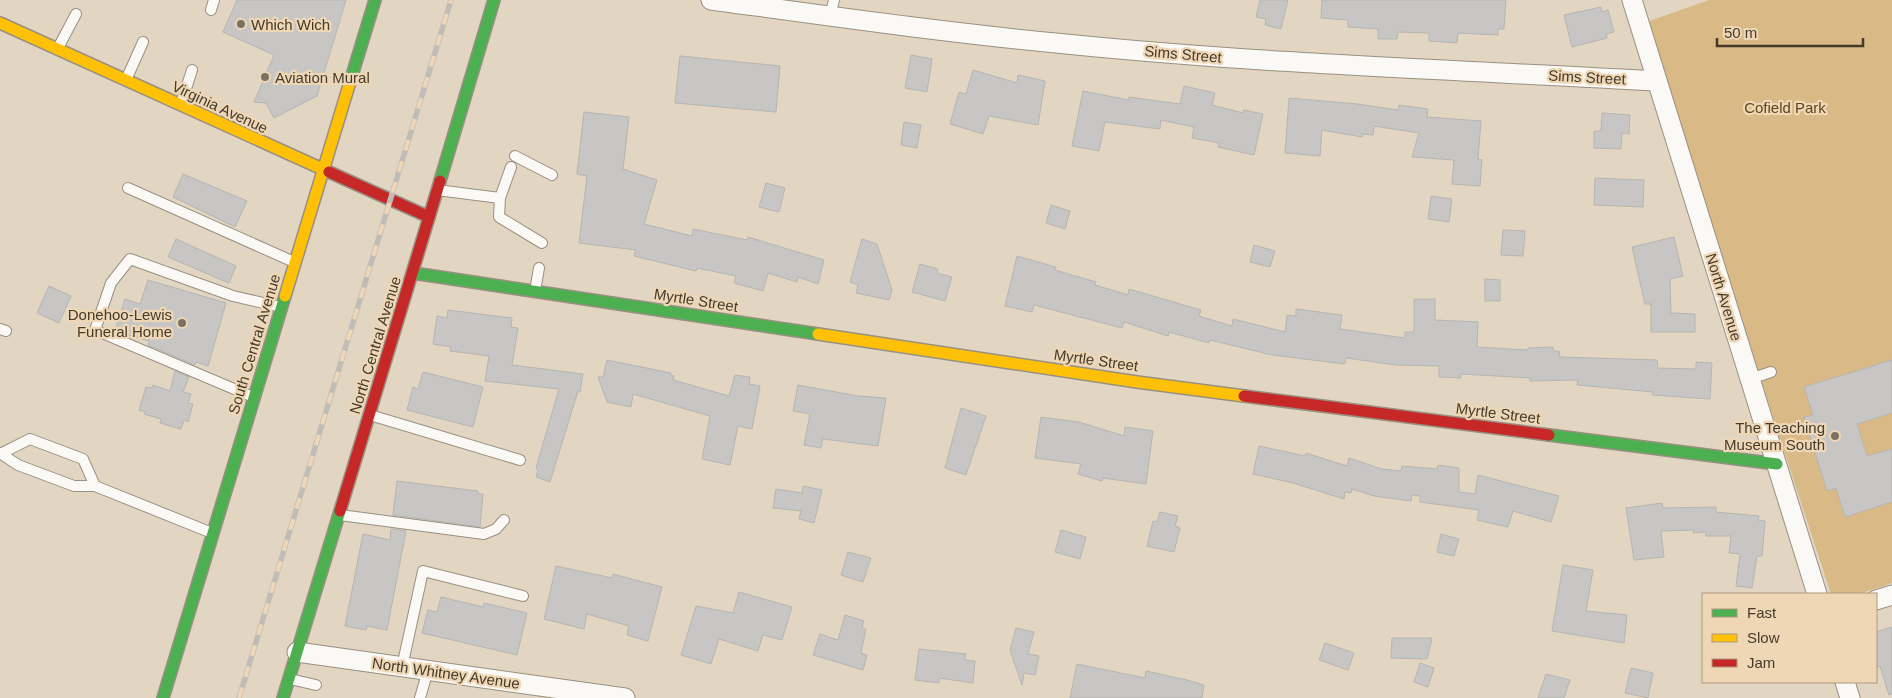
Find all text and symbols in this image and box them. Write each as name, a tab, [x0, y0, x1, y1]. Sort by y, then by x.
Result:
scale bar	[1717, 15, 1863, 47]
place label: Which Wich	[251, 16, 330, 33]
marker: Which Wich	[235, 18, 247, 30]
text: 50 m	[1724, 24, 1757, 41]
street label: Sims Street	[1144, 42, 1223, 66]
street label: Sims Street	[1548, 66, 1627, 88]
place label: Aviation Mural	[275, 69, 370, 86]
marker: Aviation Mural	[259, 71, 271, 83]
street label: Virginia Avenue	[169, 77, 271, 137]
park label: Cofield Park	[1744, 99, 1826, 116]
street label: North Avenue	[1703, 251, 1745, 343]
street label: South Central Avenue	[225, 272, 283, 416]
street label: North Central Avenue	[346, 274, 404, 416]
street label: Myrtle Street	[653, 285, 740, 315]
place label: Donehoo-Lewis Funeral Home	[68, 306, 172, 340]
marker: Donehoo-Lewis Funeral Home	[176, 317, 188, 329]
street label: Myrtle Street	[1053, 346, 1140, 374]
street label: Myrtle Street	[1455, 399, 1542, 427]
place label: The Teaching Museum South	[1724, 419, 1825, 453]
marker: The Teaching Museum South	[1829, 430, 1841, 442]
legend	[1702, 593, 1877, 683]
text: Fast	[1747, 604, 1777, 621]
text: Slow	[1747, 629, 1780, 646]
street label: North Whitney Avenue	[371, 654, 521, 692]
text: Jam	[1747, 654, 1775, 671]

